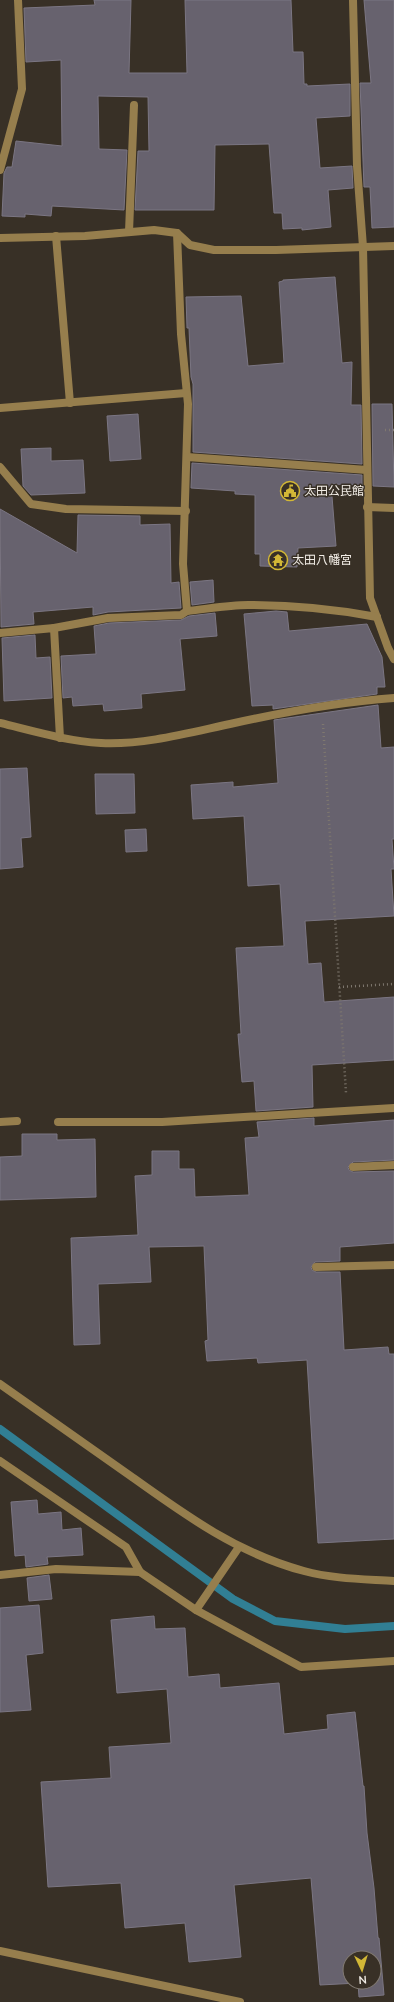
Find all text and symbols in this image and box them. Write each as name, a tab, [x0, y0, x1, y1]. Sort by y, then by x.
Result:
public building icon: 太田公民館	[279, 480, 301, 502]
place label: 太田公民館	[304, 483, 364, 499]
temple icon: 太田八幡宮	[267, 549, 289, 571]
place label: 太田八幡宮	[292, 552, 352, 568]
north arrow	[342, 1950, 382, 1990]
text: N	[358, 1972, 367, 1987]

